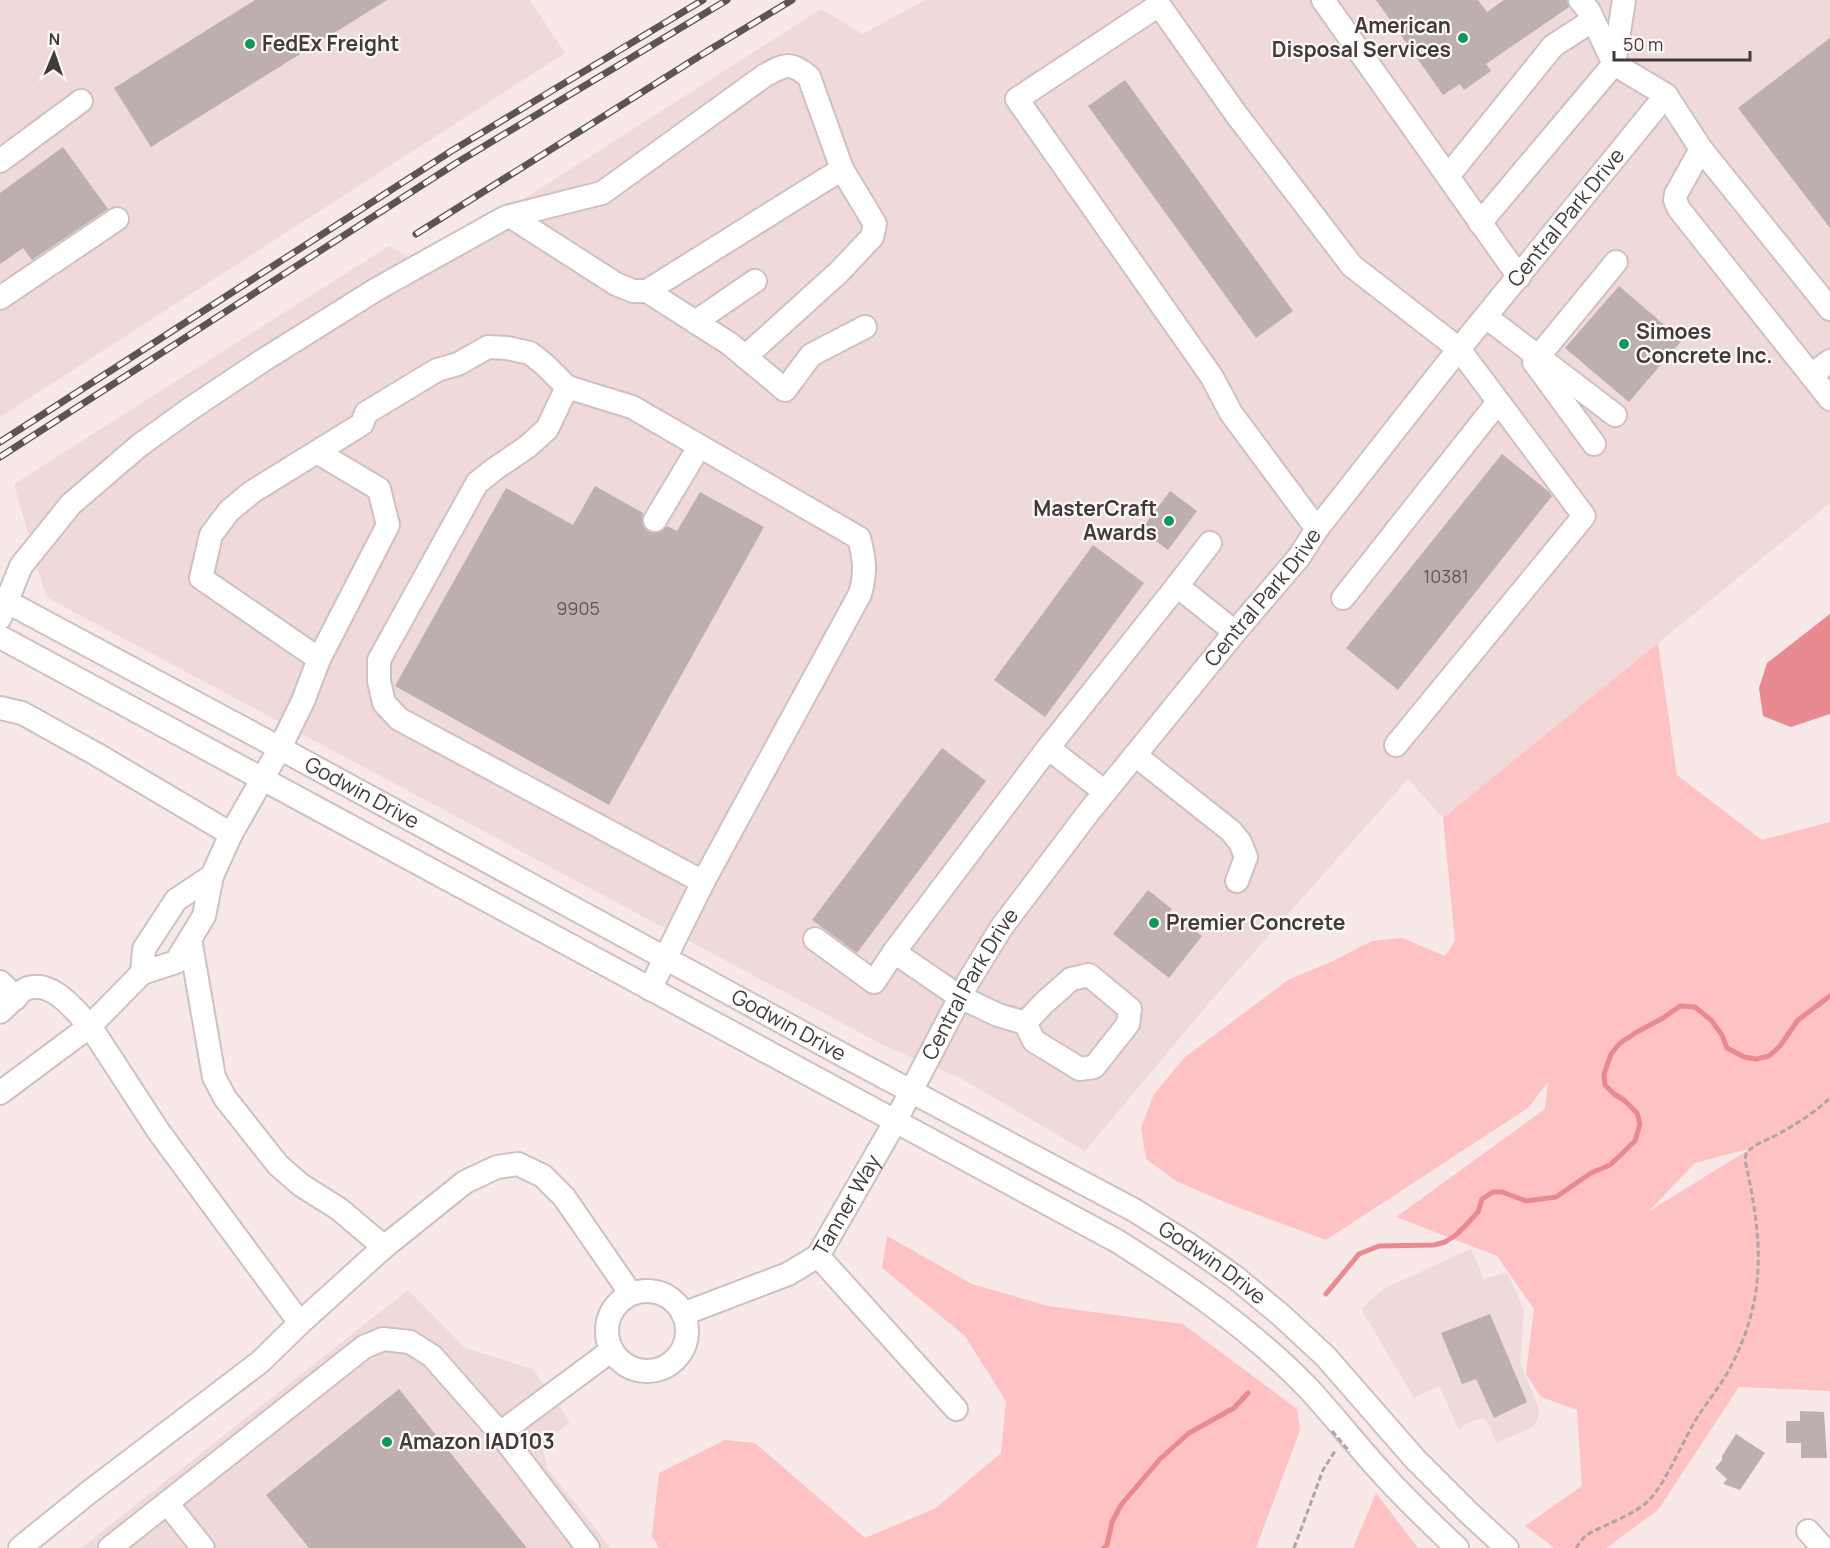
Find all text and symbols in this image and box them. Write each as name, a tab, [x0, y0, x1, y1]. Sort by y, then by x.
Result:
place label: American Disposal Services	[1272, 11, 1451, 63]
north arrow	[24, 24, 84, 84]
scale bar	[1614, 24, 1750, 62]
text: N	[48, 28, 61, 50]
place label: FedEx Freight	[262, 29, 399, 57]
marker: American Disposal Services	[1456, 31, 1470, 45]
text: 50 m	[1623, 32, 1663, 56]
marker: FedEx Freight	[243, 37, 257, 51]
street label: Central Park Drive	[1500, 142, 1630, 292]
place label: Simoes Concrete Inc.	[1636, 317, 1773, 369]
marker: Simoes Concrete Inc.	[1617, 337, 1631, 351]
place label: MasterCraft Awards	[1033, 494, 1157, 546]
marker: MasterCraft Awards	[1162, 514, 1176, 528]
street label: Central Park Drive	[1198, 522, 1327, 672]
house number: 10381	[1423, 564, 1469, 588]
house number: 9905	[556, 596, 600, 620]
street label: Godwin Drive	[300, 749, 425, 835]
street label: Central Park Drive	[915, 902, 1024, 1065]
place label: Premier Concrete	[1166, 908, 1345, 936]
marker: Premier Concrete	[1147, 916, 1161, 930]
street label: Godwin Drive	[727, 982, 851, 1067]
street label: Tanner Way	[806, 1149, 887, 1260]
street label: Godwin Drive	[1153, 1214, 1273, 1310]
place label: Amazon IAD103	[399, 1427, 555, 1455]
marker: Amazon IAD103	[380, 1435, 394, 1449]

